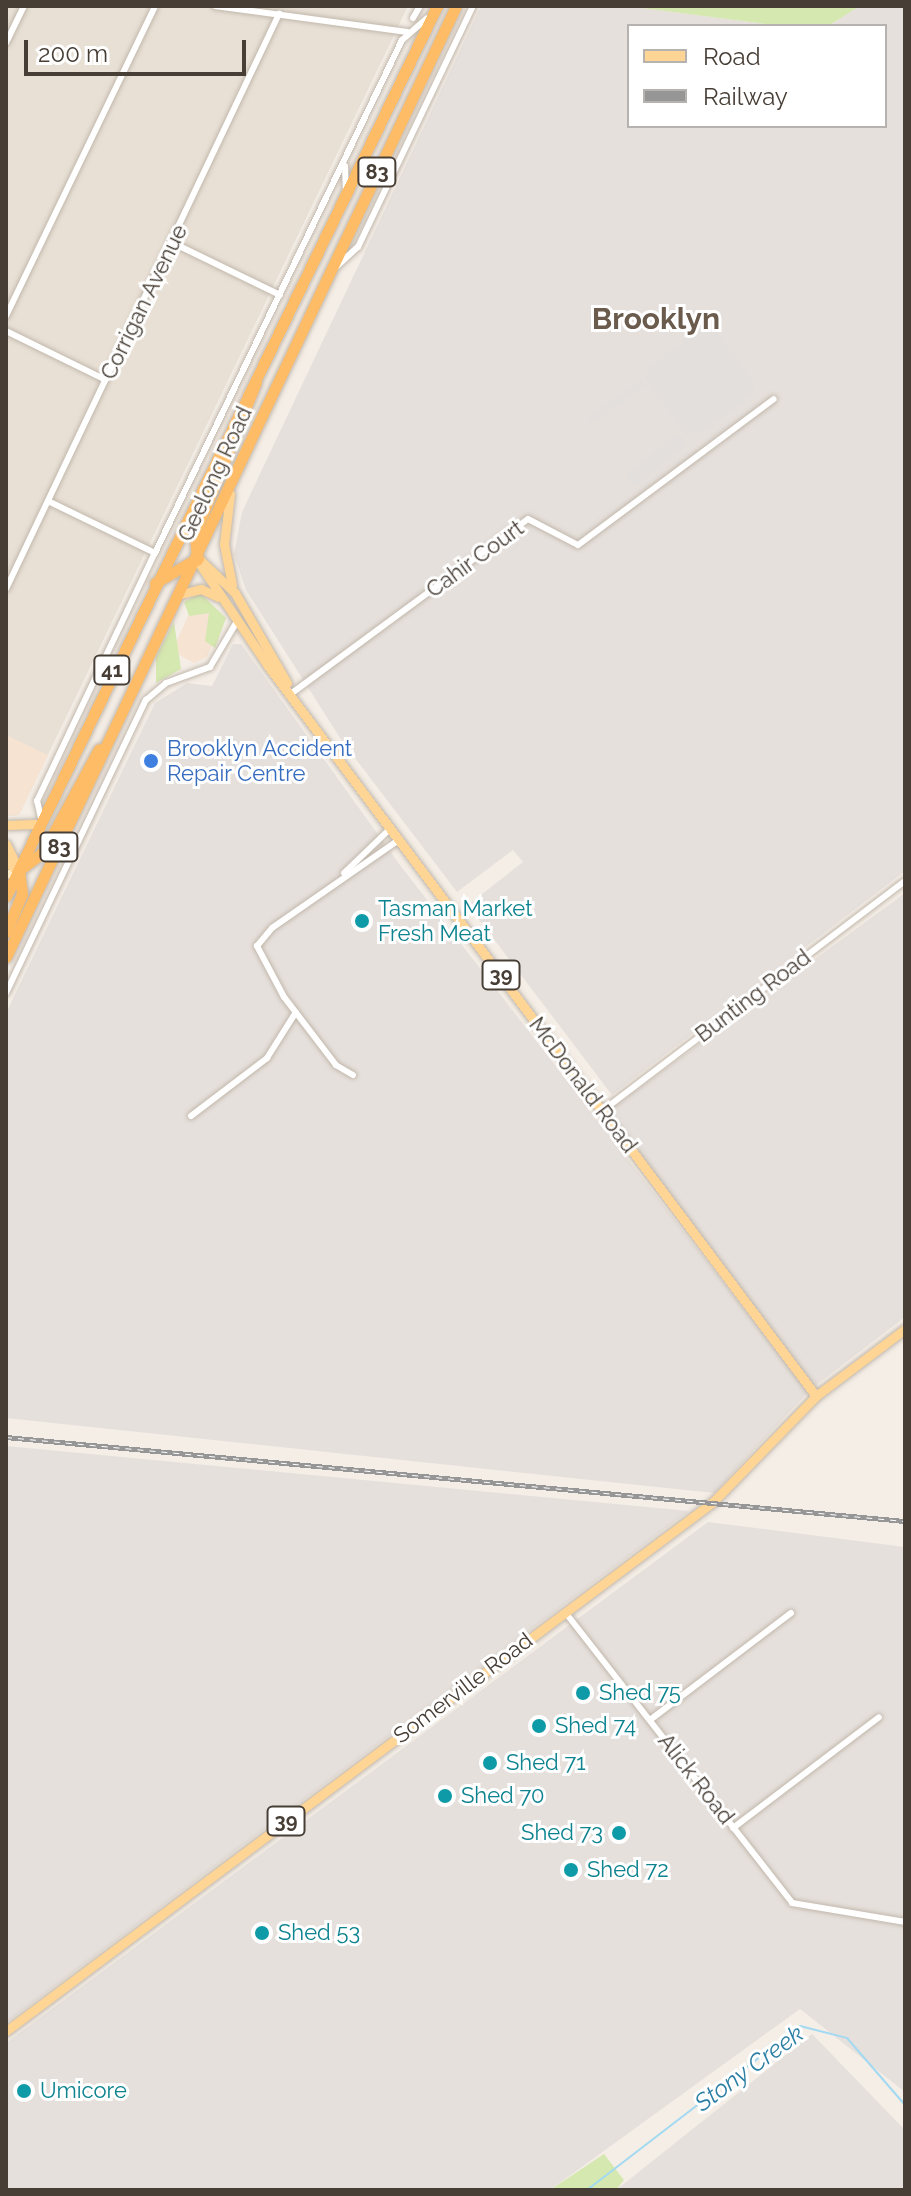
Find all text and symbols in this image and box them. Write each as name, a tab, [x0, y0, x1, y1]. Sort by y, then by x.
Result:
scale bar	[28, 24, 250, 74]
legend	[627, 24, 887, 128]
text: 200 m	[38, 39, 108, 68]
text: Road	[703, 42, 761, 71]
text: Railway	[703, 82, 788, 111]
road number: 83	[357, 156, 397, 188]
street label: Corrigan Avenue	[95, 220, 193, 384]
district label: Brooklyn	[592, 301, 720, 337]
street label: Geelong Road	[172, 403, 258, 545]
street label: Cahir Court	[421, 515, 529, 603]
road number: 41	[92, 654, 132, 686]
place label: Brooklyn Accident Repair Centre	[167, 735, 353, 786]
marker: Brooklyn Accident Repair Centre	[142, 752, 160, 770]
road number: 83	[39, 831, 79, 863]
place label: Tasman Market Fresh Meat	[378, 895, 533, 946]
marker: Tasman Market Fresh Meat	[353, 912, 371, 930]
street label: Bunting Road	[690, 944, 816, 1048]
road number: 39	[481, 959, 521, 991]
street label: McDonald Road	[523, 1012, 643, 1158]
street label: Somerville Road	[388, 1627, 538, 1749]
place label: Shed 75	[599, 1680, 681, 1706]
marker: Shed 75	[574, 1684, 592, 1702]
place label: Shed 74	[555, 1713, 636, 1739]
marker: Shed 74	[530, 1717, 548, 1735]
street label: Alick Road	[652, 1728, 740, 1830]
place label: Shed 71	[506, 1750, 586, 1776]
marker: Shed 71	[481, 1754, 499, 1772]
place label: Shed 70	[461, 1783, 545, 1809]
marker: Shed 70	[436, 1787, 454, 1805]
road number: 39	[266, 1805, 306, 1837]
place label: Shed 73	[521, 1820, 603, 1846]
marker: Shed 73	[610, 1824, 628, 1842]
place label: Shed 72	[587, 1857, 669, 1883]
marker: Shed 72	[562, 1861, 580, 1879]
place label: Shed 53	[278, 1920, 360, 1946]
marker: Shed 53	[253, 1924, 271, 1942]
water label: Stony Creek	[689, 2019, 809, 2117]
place label: Umicore	[40, 2078, 127, 2104]
marker: Umicore	[15, 2082, 33, 2100]

